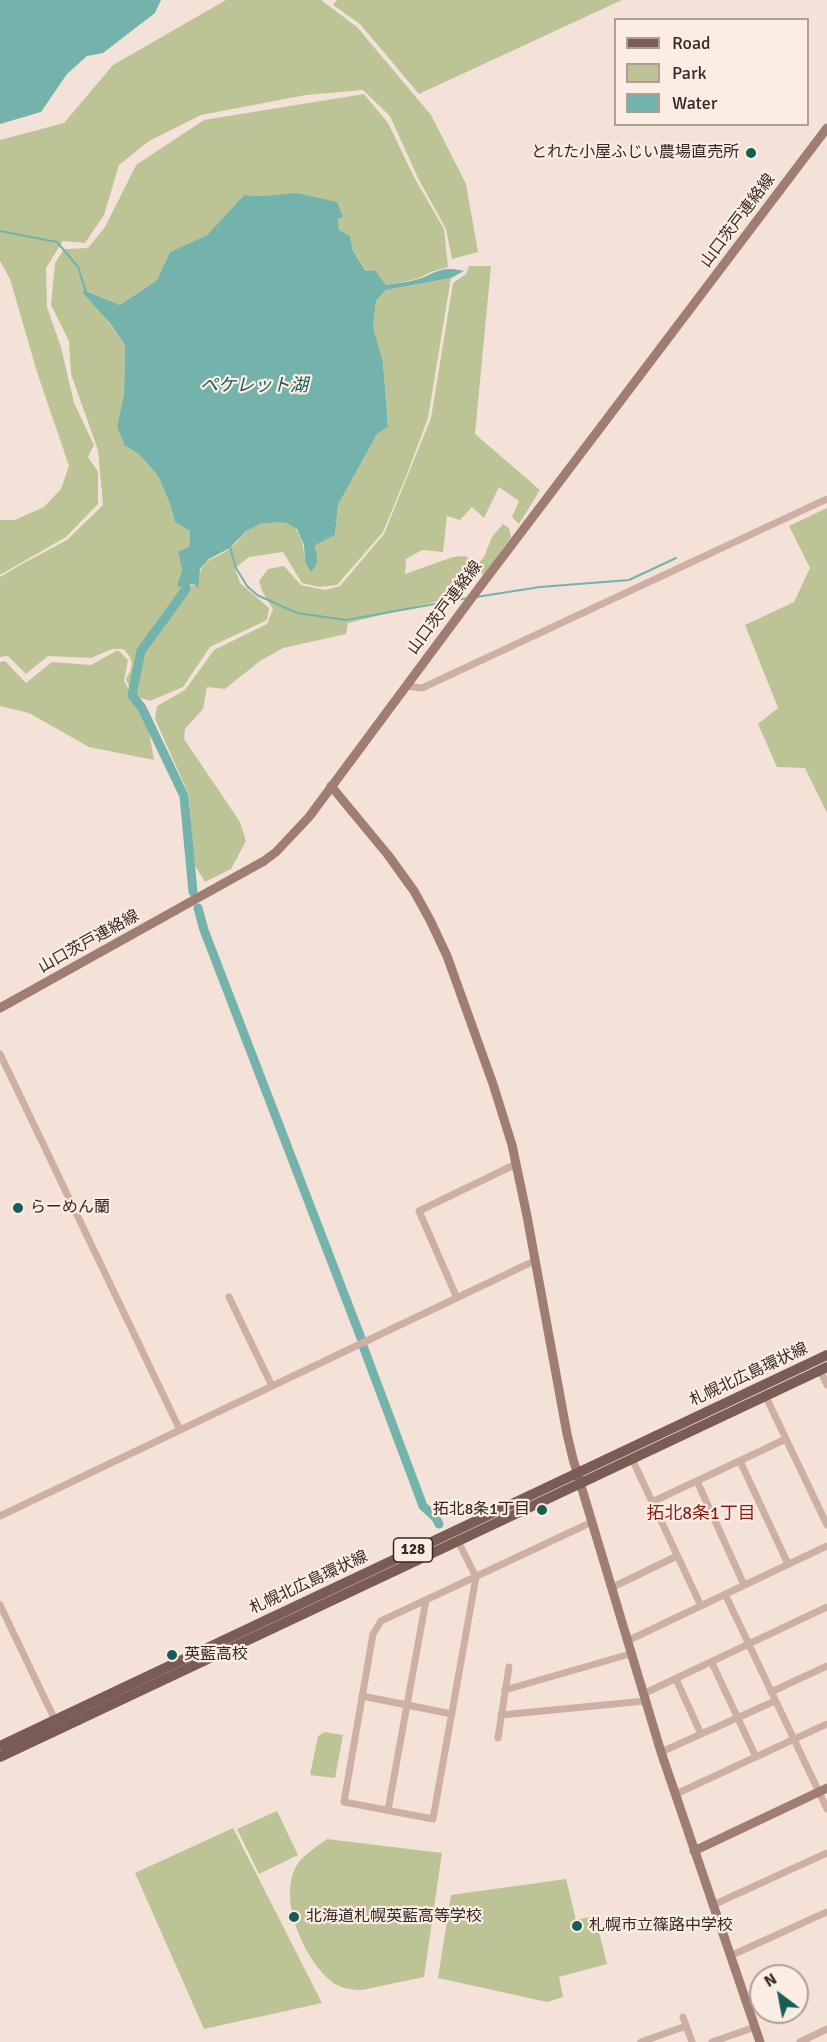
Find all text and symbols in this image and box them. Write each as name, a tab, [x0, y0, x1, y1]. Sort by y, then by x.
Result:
legend	[614, 18, 809, 126]
text: Road	[672, 32, 711, 54]
text: Park	[672, 62, 707, 84]
text: Water	[672, 92, 717, 114]
place label: とれた小屋ふじい農場直売所	[531, 143, 739, 163]
marker: とれた小屋ふじい農場直売所	[744, 146, 758, 160]
street label: 山口茨戸連絡線	[697, 170, 779, 272]
water label: ペケレット湖	[200, 375, 308, 397]
street label: 山口茨戸連絡線	[404, 557, 486, 659]
street label: 山口茨戸連絡線	[35, 906, 143, 978]
place label: らーめん蘭	[30, 1198, 110, 1218]
marker: らーめん蘭	[11, 1201, 25, 1215]
street label: 札幌北広島環状線	[687, 1339, 811, 1411]
place label: 拓北8条1丁目	[433, 1500, 530, 1520]
marker: 拓北8条1丁目	[535, 1503, 549, 1517]
district label: 拓北8条1丁目	[646, 1503, 756, 1525]
road number: 128	[394, 1538, 432, 1562]
street label: 札幌北広島環状線	[247, 1547, 371, 1619]
place label: 英藍高校	[184, 1645, 248, 1665]
marker: 英藍高校	[165, 1648, 179, 1662]
place label: 北海道札幌英藍高等学校	[306, 1907, 482, 1927]
marker: 北海道札幌英藍高等学校	[287, 1910, 301, 1924]
place label: 札幌市立篠路中学校	[589, 1916, 733, 1936]
marker: 札幌市立篠路中学校	[570, 1919, 584, 1933]
north arrow	[749, 1964, 809, 2024]
text: N	[760, 1969, 781, 1992]

